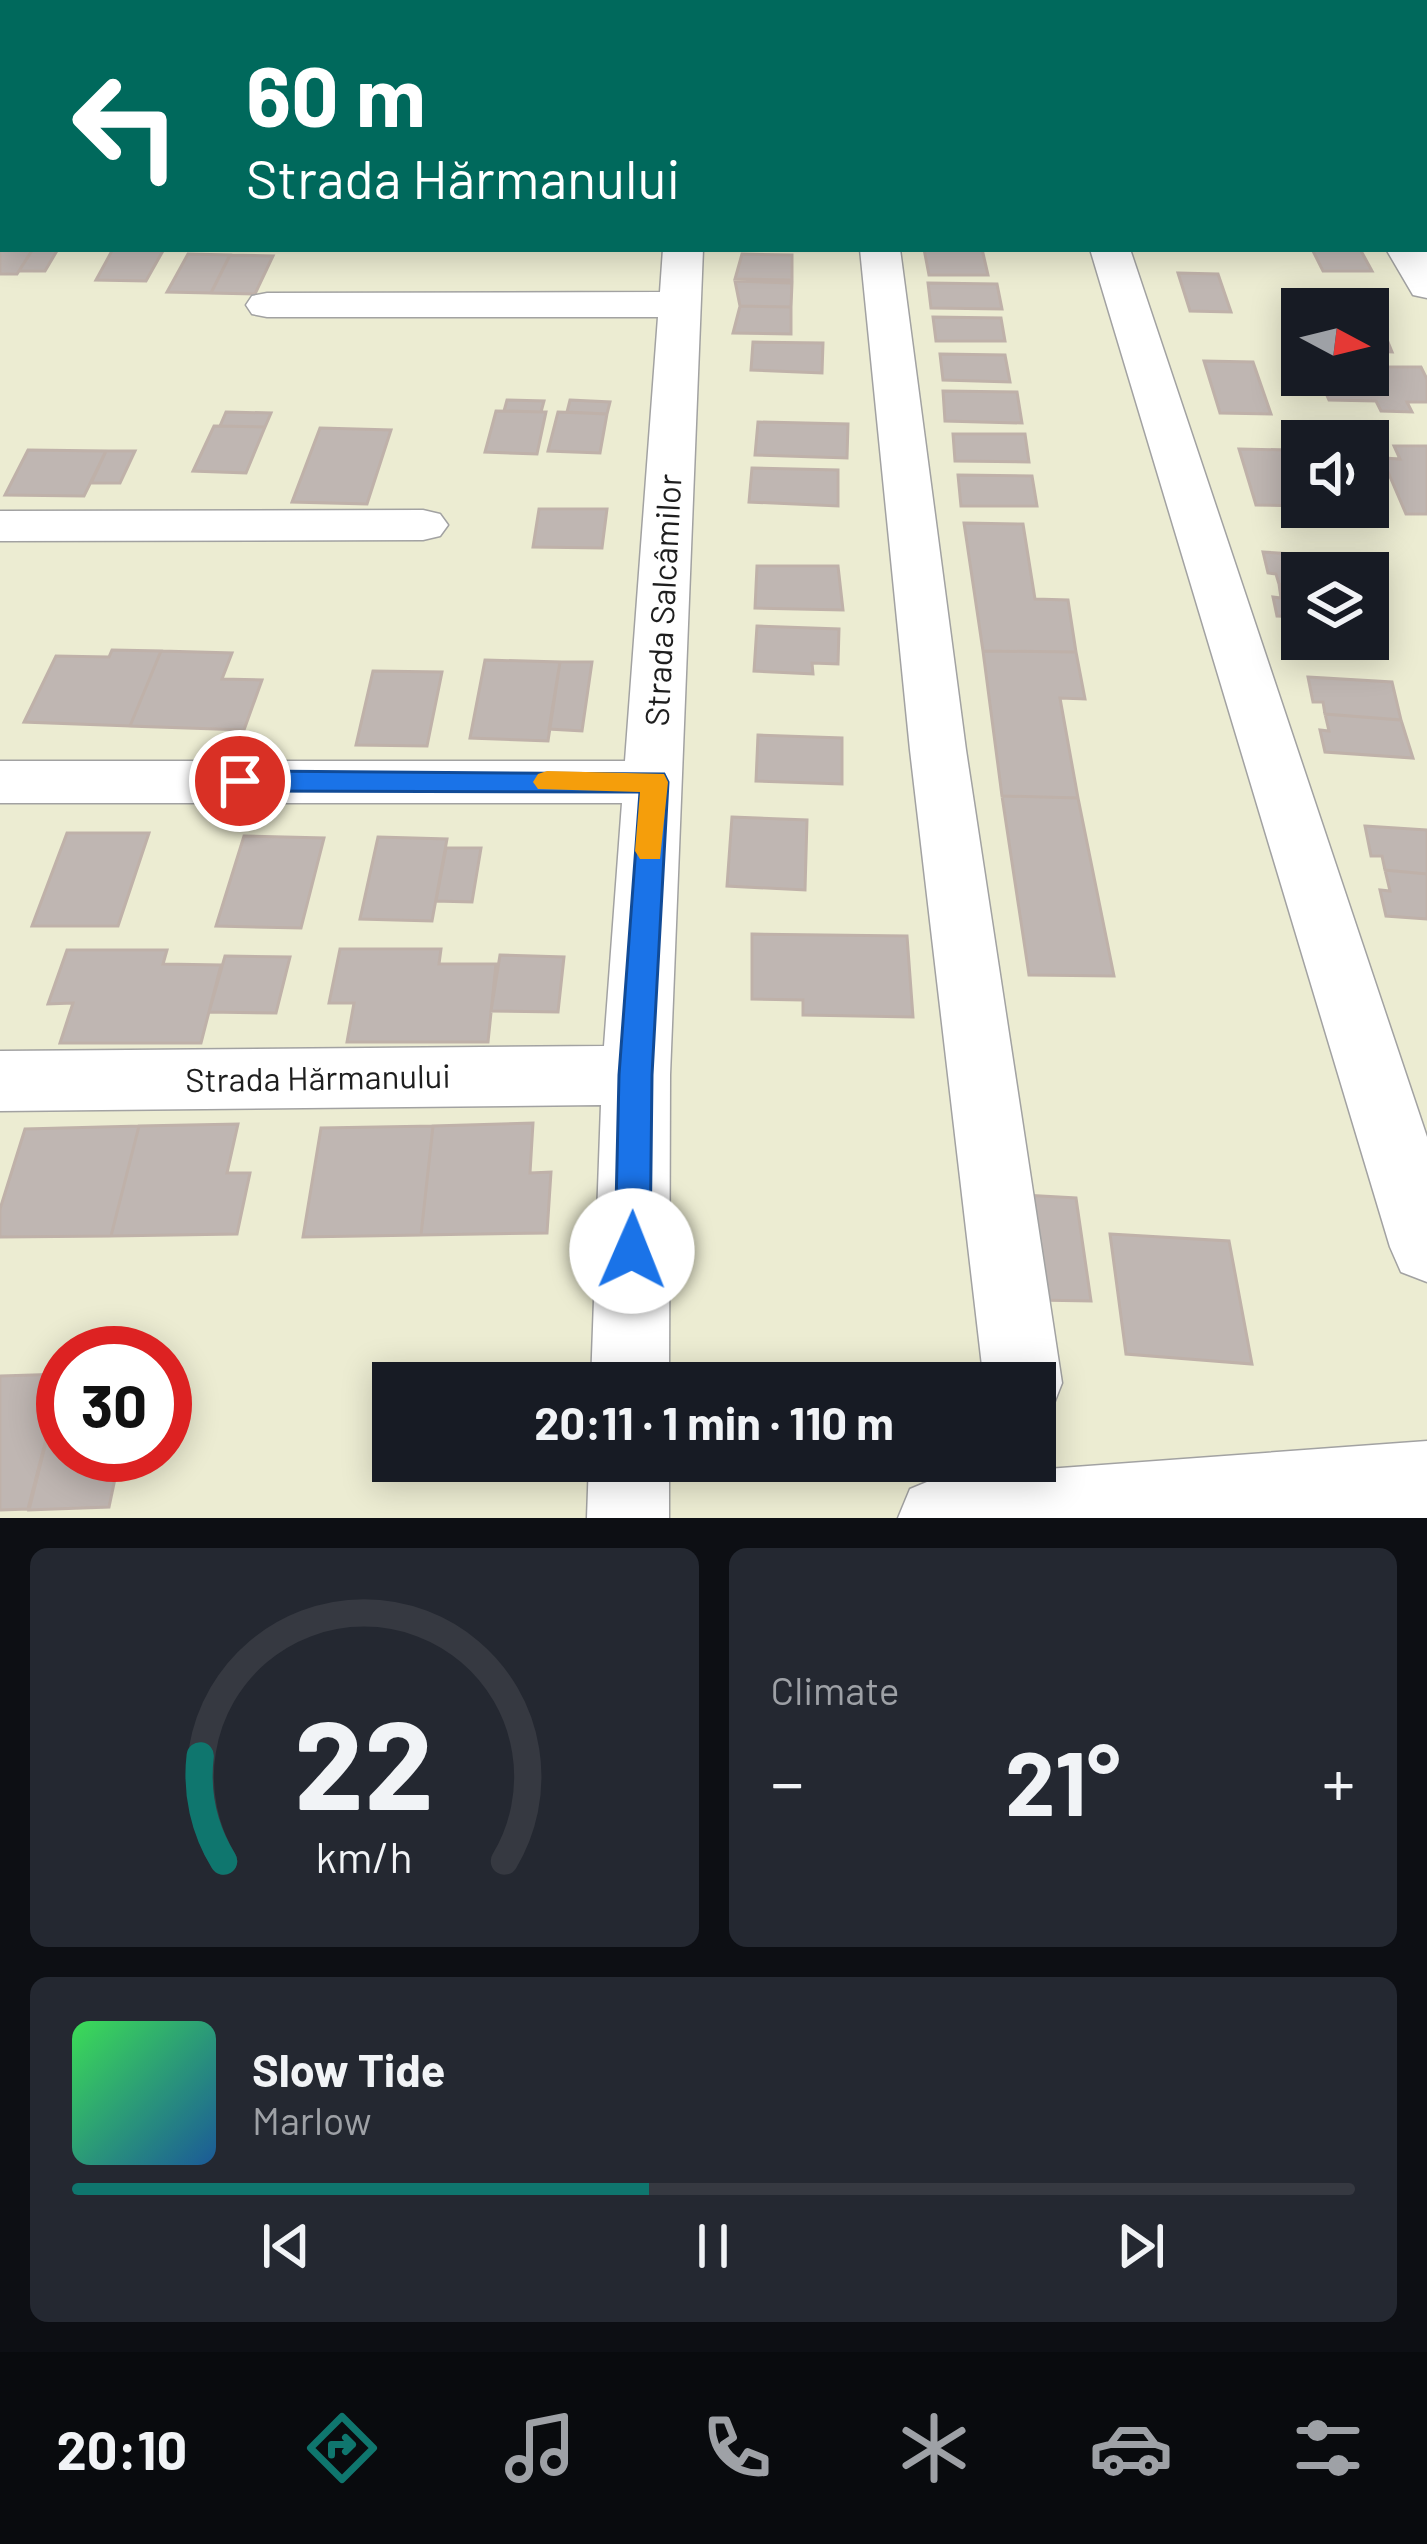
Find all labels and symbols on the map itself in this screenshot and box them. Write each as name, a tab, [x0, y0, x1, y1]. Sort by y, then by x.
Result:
north arrow	[1281, 288, 1389, 396]
street label: Strada Salcâmilor	[635, 473, 689, 727]
pin	[189, 730, 291, 832]
street label: Strada Hărmanului	[185, 1055, 451, 1099]
position arrow	[569, 1188, 695, 1314]
speed limit sign: 30	[36, 1326, 192, 1482]

